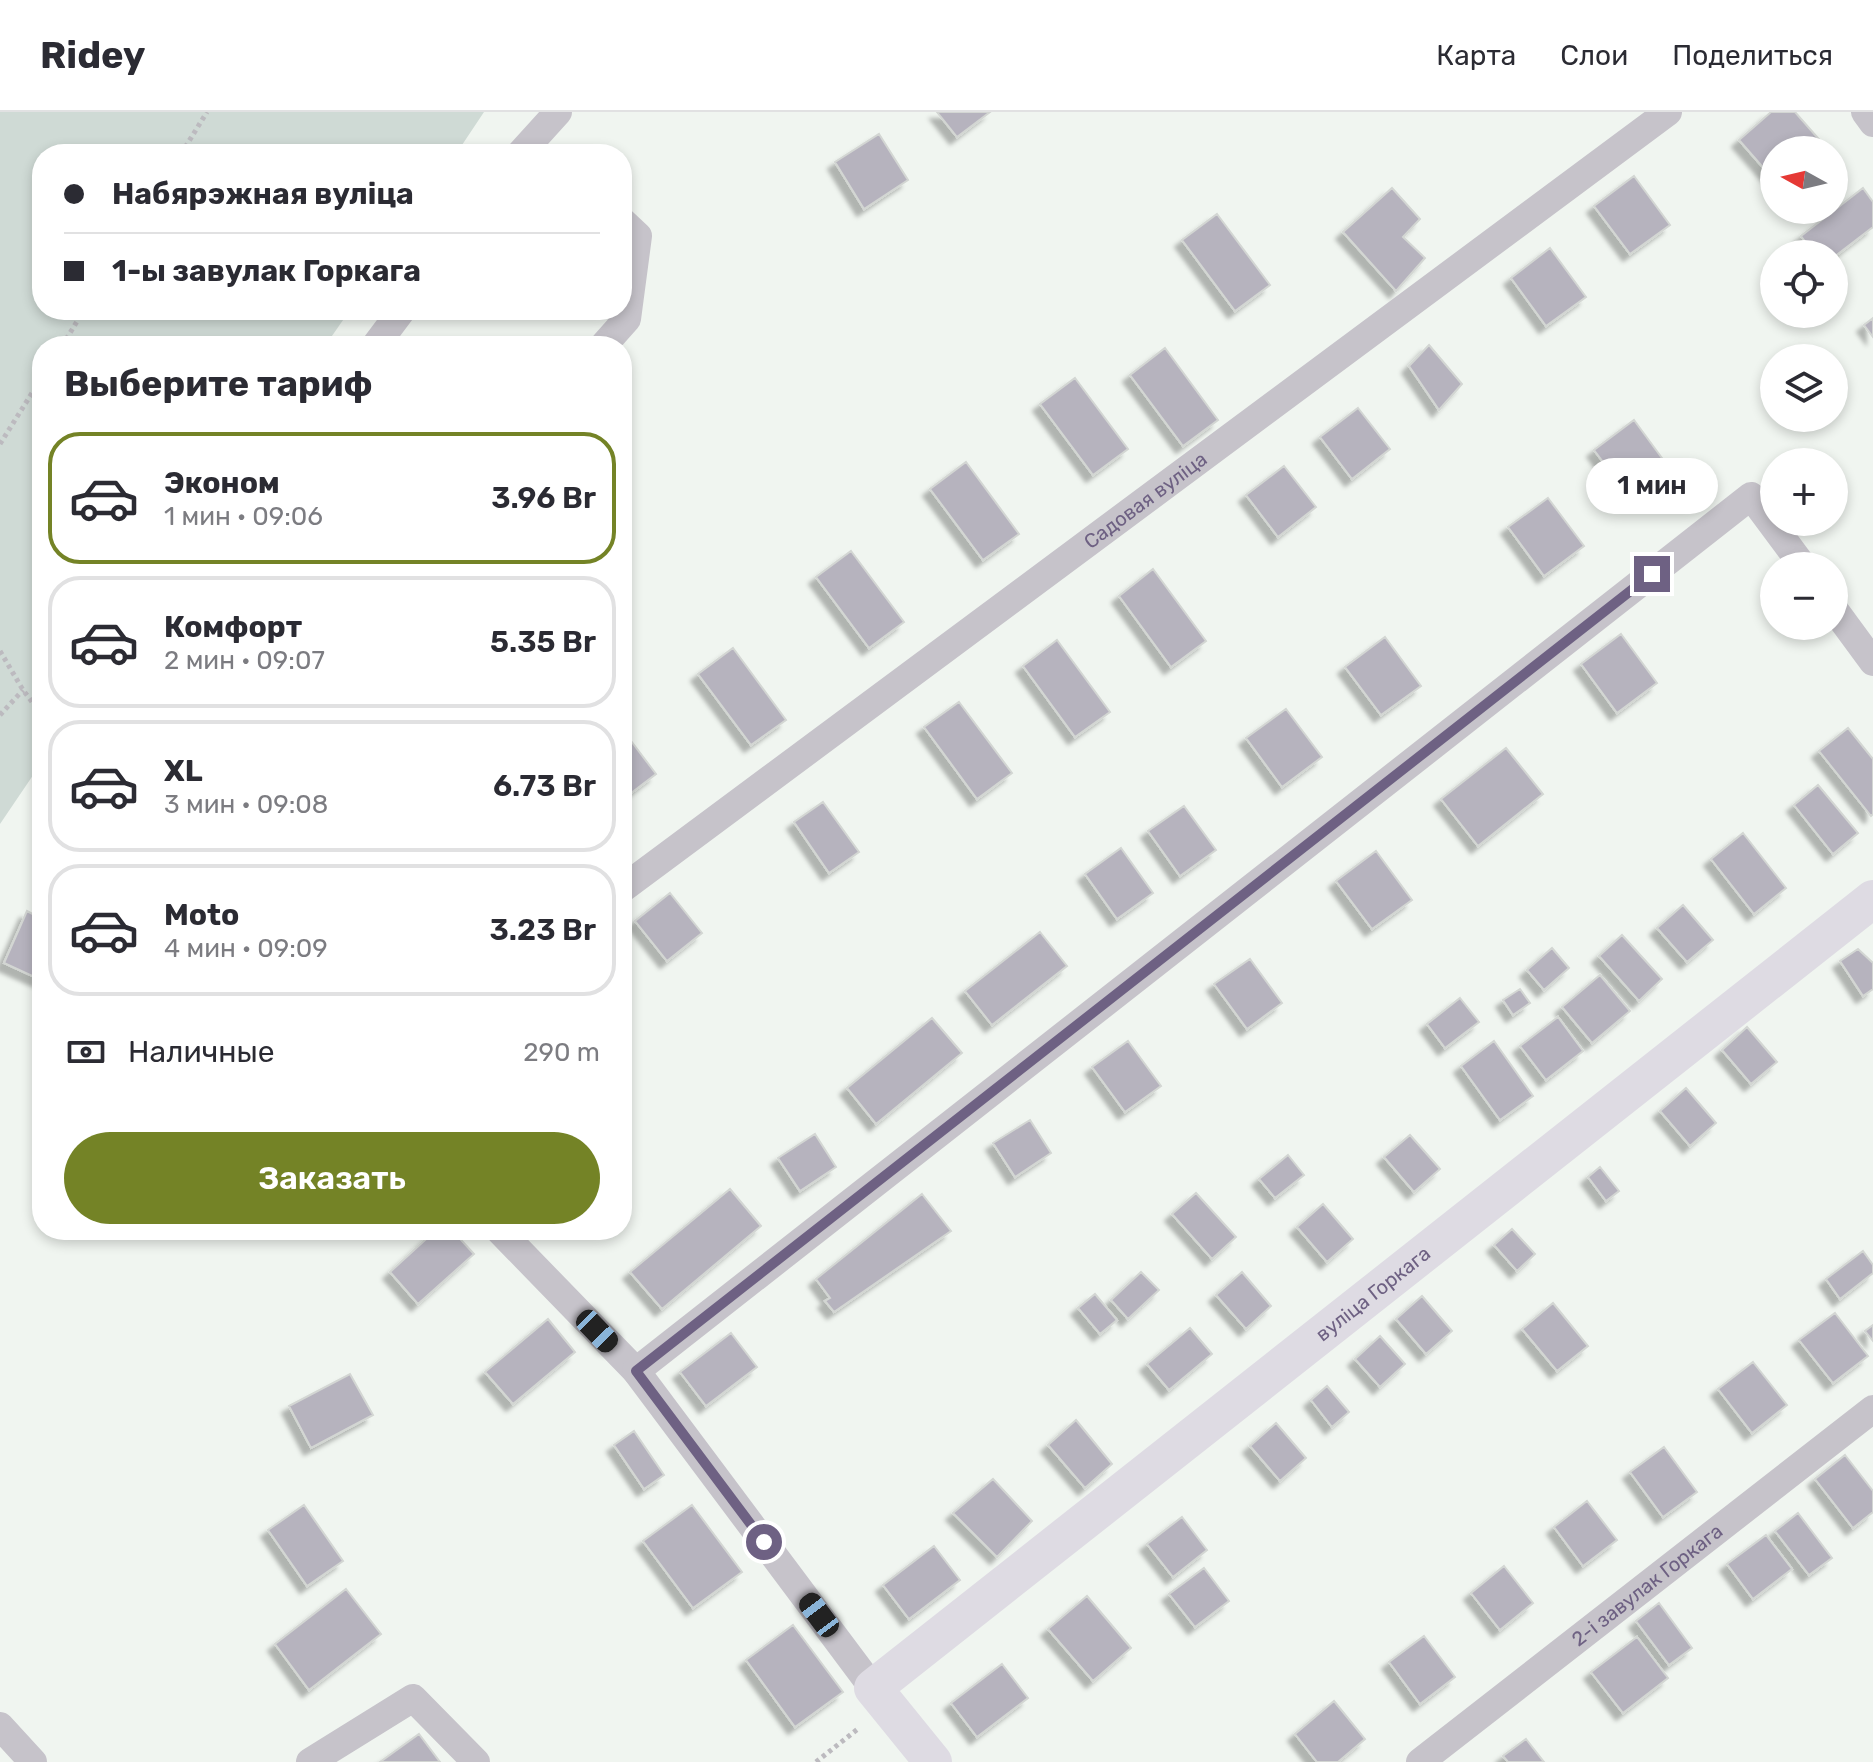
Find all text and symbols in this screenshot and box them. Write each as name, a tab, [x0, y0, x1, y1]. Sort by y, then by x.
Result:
text: Ridey	[40, 32, 146, 78]
text: Карта	[1436, 39, 1516, 72]
text: Слои	[1560, 39, 1628, 72]
text: Поделиться	[1672, 39, 1833, 72]
north arrow	[1760, 136, 1848, 224]
map controls	[1760, 136, 1848, 640]
text: Набярэжная вуліца	[112, 176, 414, 212]
button: locate	[1760, 240, 1848, 328]
text: 1-ы завулак Горкага	[112, 253, 421, 289]
button: layers	[1760, 344, 1848, 432]
text: Выберите тариф	[64, 362, 373, 405]
street label: Садовая вуліца	[1079, 447, 1212, 554]
button: +	[1760, 448, 1848, 536]
callout: 1 мин	[1586, 458, 1718, 514]
icon: car	[68, 462, 140, 534]
text: Эконом	[164, 465, 280, 501]
text: 1 мин	[1617, 470, 1687, 501]
text: 3.96 Br	[491, 480, 596, 516]
text: 1 мин · 09:06	[164, 501, 323, 532]
button: −	[1760, 552, 1848, 640]
route end	[1634, 556, 1670, 592]
icon: car	[68, 606, 140, 678]
text: Комфорт	[164, 609, 302, 645]
text: 5.35 Br	[490, 624, 596, 660]
text: 2 мин · 09:07	[164, 645, 325, 676]
icon: car	[68, 750, 140, 822]
text: XL	[164, 753, 203, 789]
text: 6.73 Br	[493, 768, 596, 804]
text: 3 мин · 09:08	[164, 789, 328, 820]
icon: car	[68, 894, 140, 966]
text: Moto	[164, 897, 239, 933]
text: 3.23 Br	[490, 912, 596, 948]
text: 4 мин · 09:09	[164, 933, 328, 964]
icon: cash	[64, 1030, 108, 1074]
text: Наличные	[128, 1034, 274, 1070]
text: 290 m	[523, 1037, 600, 1068]
button: Заказать	[64, 1132, 600, 1224]
street label: вуліца Горкага	[1311, 1241, 1435, 1346]
car	[572, 1305, 622, 1357]
street label: 2-і завулак Горкага	[1567, 1519, 1727, 1651]
route start	[746, 1524, 782, 1560]
car	[795, 1589, 843, 1641]

